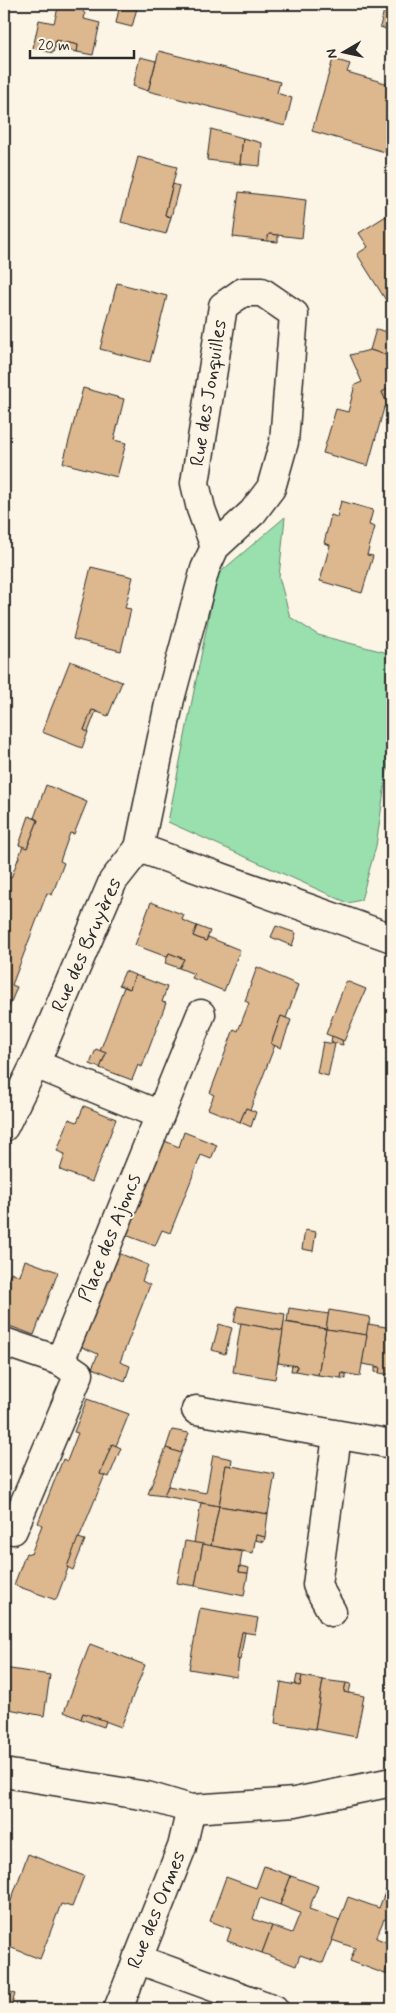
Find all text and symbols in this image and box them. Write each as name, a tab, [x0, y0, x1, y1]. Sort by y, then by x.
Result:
scale bar	[30, 28, 134, 60]
north arrow	[318, 28, 368, 78]
text: 20 m	[38, 36, 70, 56]
text: N	[323, 48, 342, 60]
street label: Rue des Jonquilles	[184, 318, 234, 468]
street label: Rue des Bruyères	[45, 873, 129, 1016]
street label: Place des Ajoncs	[72, 1170, 148, 1306]
street label: Rue des Ormes	[121, 1847, 193, 1973]

